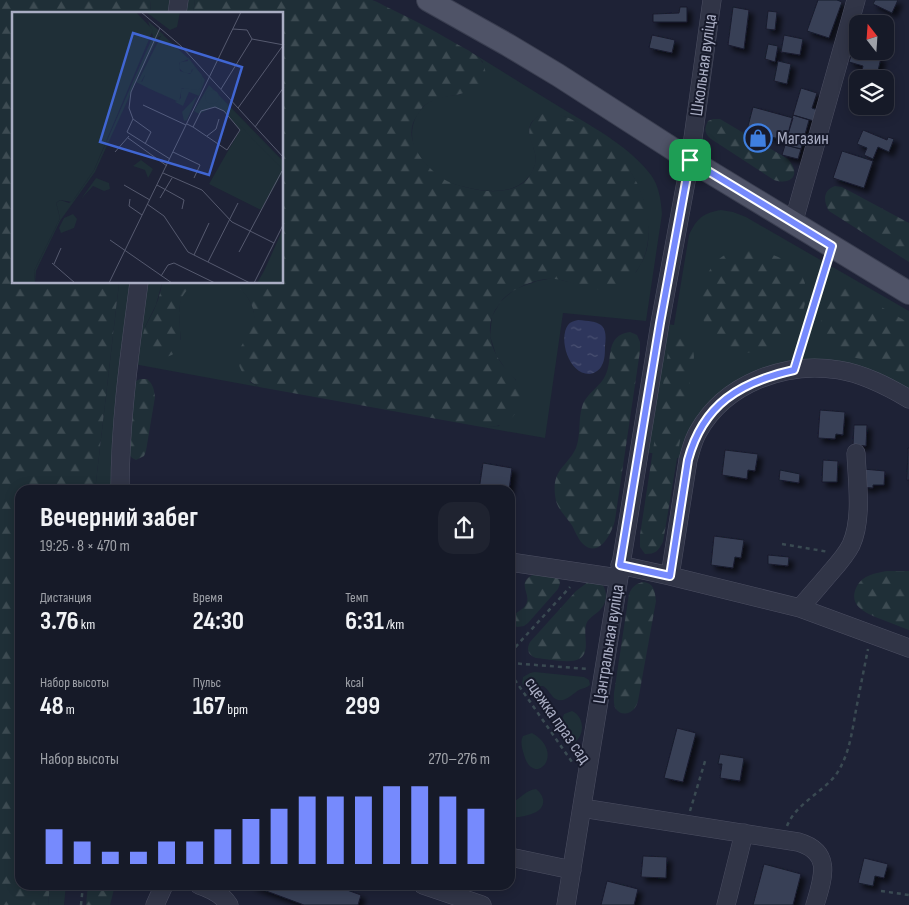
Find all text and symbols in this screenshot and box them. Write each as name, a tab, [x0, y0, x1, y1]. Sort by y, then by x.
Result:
inset map	[12, 12, 284, 284]
street label: Школьная вуліца	[686, 13, 721, 117]
north arrow	[849, 15, 894, 60]
map controls	[849, 15, 894, 115]
button: layers	[849, 70, 894, 115]
shop icon: Магазин	[743, 123, 773, 153]
place label: Магазин	[777, 128, 829, 149]
pin	[669, 139, 711, 181]
icon: arrive	[676, 146, 704, 174]
text: Вечерний забег	[40, 501, 198, 534]
button: share	[438, 502, 490, 554]
text: 19:25 · 8 × 470 m	[40, 537, 130, 556]
street label: Цэнтральная вуліца	[589, 583, 628, 705]
text: Дистанция	[40, 589, 91, 606]
text: Время	[193, 589, 223, 606]
text: Темп	[345, 589, 368, 606]
text: 3.76	[40, 606, 79, 637]
text: 24:30	[193, 606, 244, 637]
text: 6:31	[345, 606, 384, 637]
text: km	[79, 616, 95, 633]
text: /km	[384, 616, 404, 633]
street label: сцежка праз сад	[520, 673, 595, 768]
text: Набор высоты	[40, 674, 109, 691]
text: Пульс	[193, 674, 221, 691]
text: kcal	[345, 674, 364, 691]
text: 48	[40, 691, 63, 722]
text: 167	[193, 691, 225, 722]
text: 299	[345, 691, 380, 722]
text: m	[63, 701, 75, 718]
text: bpm	[225, 701, 248, 718]
text: Набор высоты	[40, 750, 119, 769]
text: 270–276 m	[428, 750, 490, 769]

